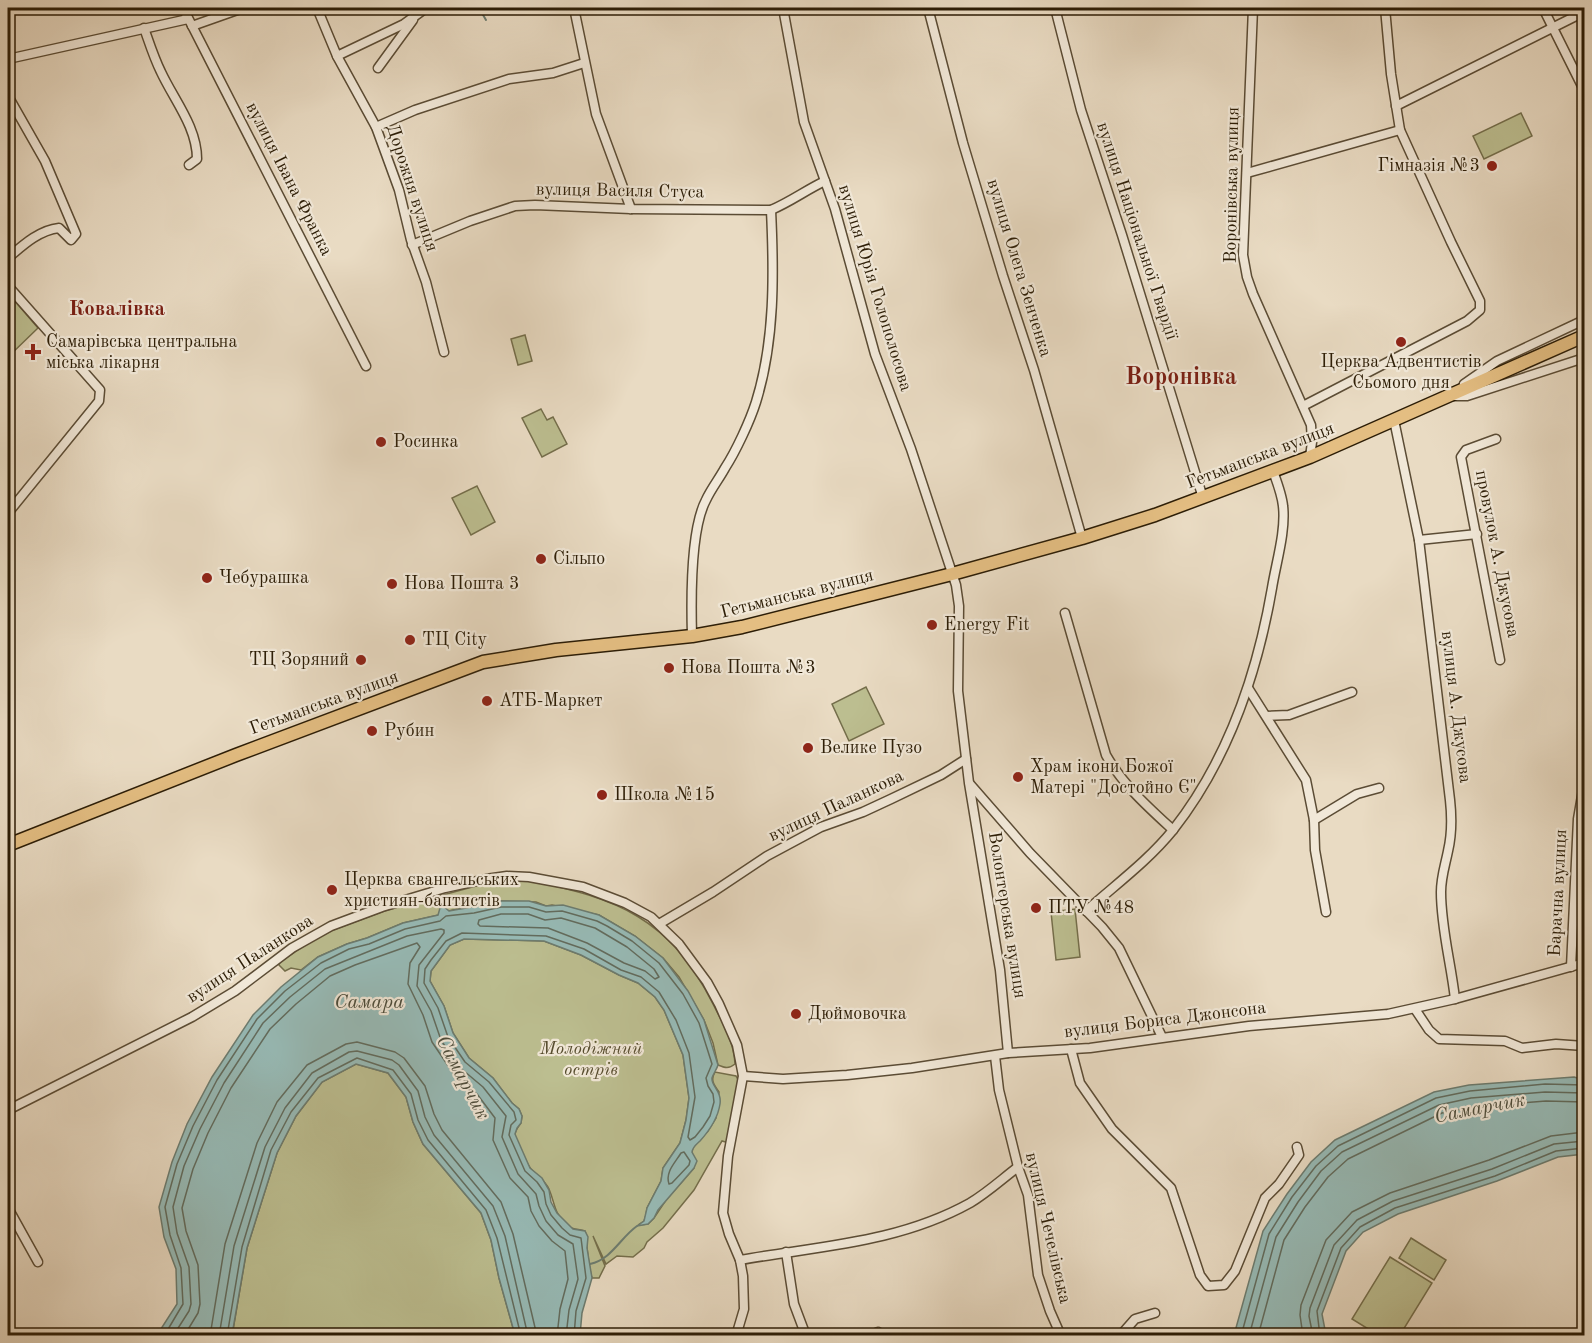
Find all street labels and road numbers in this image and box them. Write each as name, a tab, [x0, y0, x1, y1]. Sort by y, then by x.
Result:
street label: вулиця Івана Франка	[242, 99, 336, 259]
street label: Воронівська вулиця	[1222, 107, 1242, 263]
street label: вулиця Національної Гвардії	[1093, 120, 1181, 342]
street label: Дорожня вулиця	[383, 122, 441, 254]
street label: вулиця Олега Зенченка	[983, 177, 1055, 359]
street label: вулиця Василя Стуса	[536, 181, 704, 201]
street label: вулиця Юрія Голополосова	[835, 182, 915, 394]
street label: Гетьманська вулиця	[1183, 419, 1337, 493]
street label: провулок А. Джусова	[1472, 469, 1522, 639]
street label: Гетьманська вулиця	[719, 566, 875, 622]
street label: вулиця А. Джусова	[1438, 630, 1474, 784]
street label: Гетьманська вулиця	[247, 668, 401, 738]
street label: вулиця Паланкова	[766, 767, 906, 845]
street label: Барачна вулиця	[1546, 829, 1570, 957]
street label: Волонтерська вулиця	[985, 830, 1029, 1000]
street label: вулиця Паланкова	[184, 911, 316, 1006]
street label: вулиця Бориса Джонсона	[1063, 999, 1267, 1041]
street label: вулиця Чечелівська	[1022, 1151, 1074, 1306]

